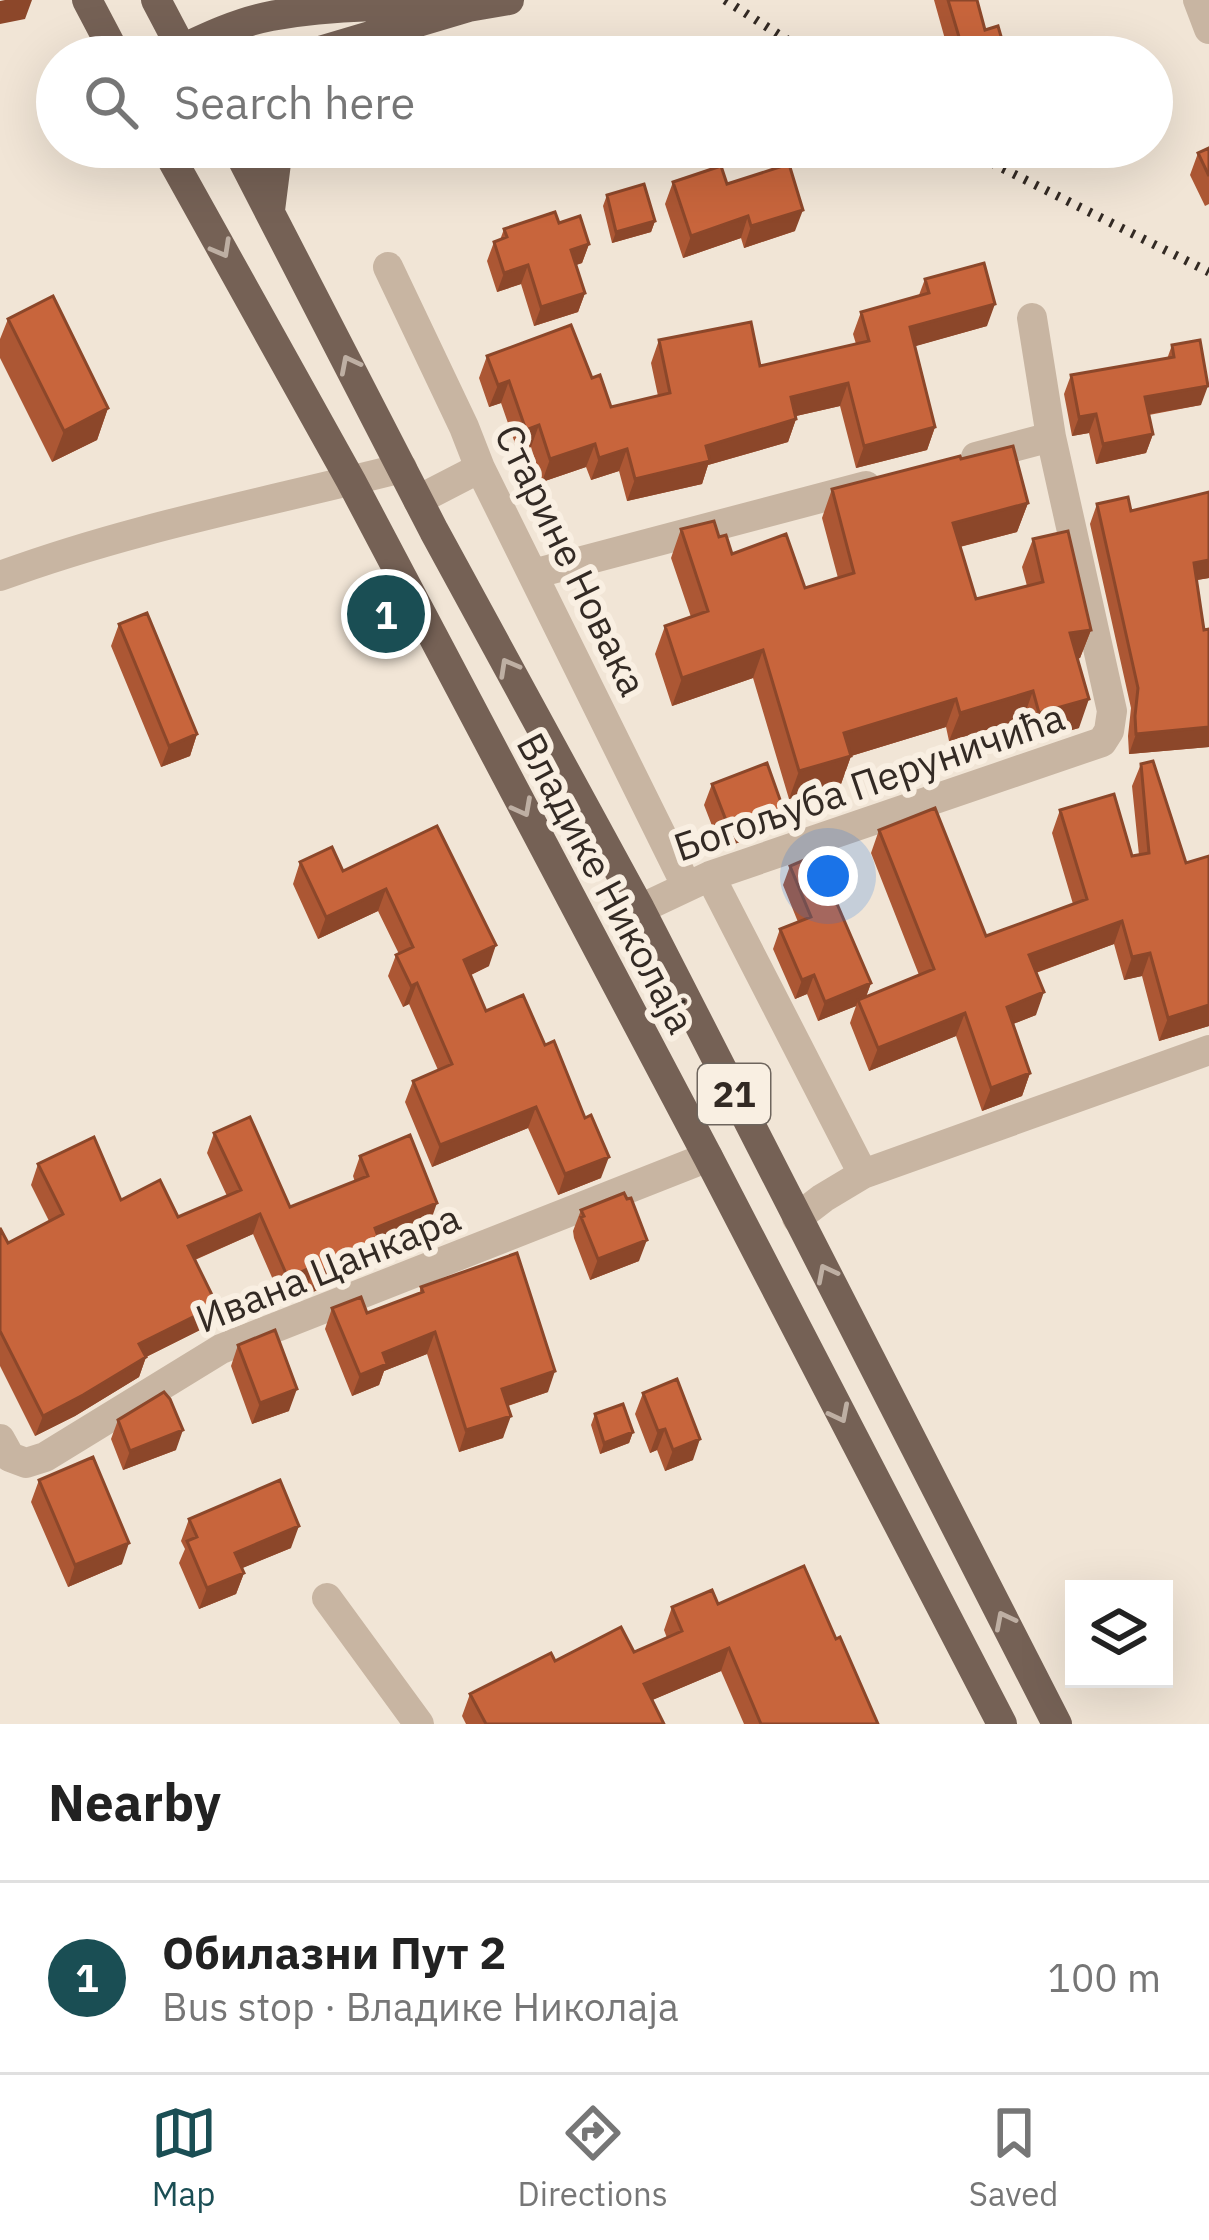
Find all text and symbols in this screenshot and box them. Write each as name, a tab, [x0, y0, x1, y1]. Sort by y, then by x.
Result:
search box	[36, 36, 1173, 168]
icon: search	[78, 69, 144, 135]
text: Search here	[174, 73, 415, 131]
one-way arrow	[207, 237, 230, 258]
one-way arrow	[340, 356, 363, 377]
street label: Старине Новака	[484, 416, 659, 704]
pin: 1	[347, 569, 425, 659]
one-way arrow	[499, 659, 522, 680]
street label: Богољуба Перуничића	[667, 691, 1071, 872]
street label: Владике Николаја	[506, 724, 707, 1042]
one-way arrow	[508, 796, 531, 818]
your location	[798, 846, 858, 906]
road number: 21	[698, 1064, 770, 1124]
street label: Ивана Цанкара	[188, 1191, 467, 1344]
one-way arrow	[816, 1264, 840, 1285]
one-way arrow	[826, 1402, 850, 1423]
map controls	[1065, 1580, 1173, 1688]
button: layers	[1065, 1580, 1173, 1688]
one-way arrow	[994, 1611, 1018, 1632]
text: Nearby	[48, 1769, 221, 1835]
text: Обилазни Пут 2	[162, 1923, 506, 1981]
text: 1	[75, 1952, 99, 2003]
text: 100 m	[1048, 1952, 1161, 2003]
text: Bus stop · Владике Николаја	[162, 1981, 679, 2032]
tab: Map	[151, 2100, 217, 2215]
tab: Directions	[518, 2100, 668, 2215]
tab: Saved	[969, 2100, 1058, 2215]

